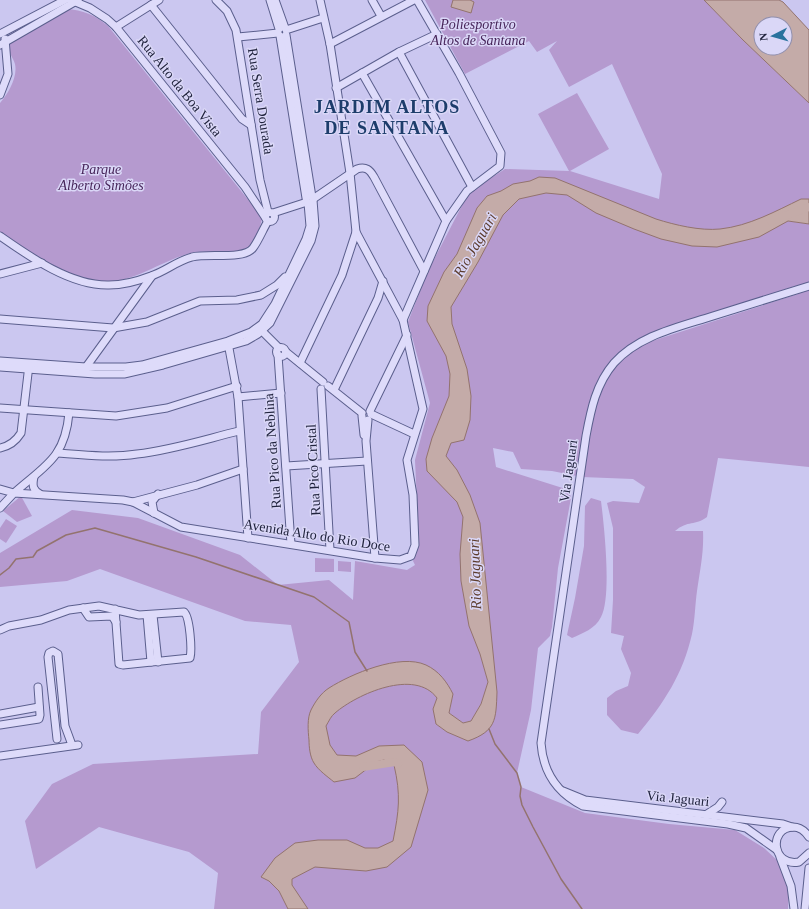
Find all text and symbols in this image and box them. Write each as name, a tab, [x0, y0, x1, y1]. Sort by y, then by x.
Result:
north arrow	[753, 16, 793, 56]
park label: Poliesportivo Altos de Santana	[430, 17, 525, 48]
text: N	[757, 32, 769, 42]
street label: Rua Alto da Boa Vista	[134, 33, 225, 140]
street label: Rua Serra Dourada	[245, 47, 276, 156]
district label: JARDIM ALTOS DE SANTANA	[314, 97, 460, 138]
park label: Parque Alberto Simões	[57, 162, 144, 193]
water label: Rio Jaguari	[450, 210, 500, 281]
street label: Rua Pico da Neblina	[261, 392, 284, 509]
street label: Rua Pico Cristal	[304, 424, 323, 516]
street label: Via Jaguari	[557, 439, 580, 503]
street label: Avenida Alto do Rio Doce	[243, 516, 391, 554]
water label: Rio Jaguari	[466, 538, 484, 611]
street label: Via Jaguari	[646, 788, 710, 809]

